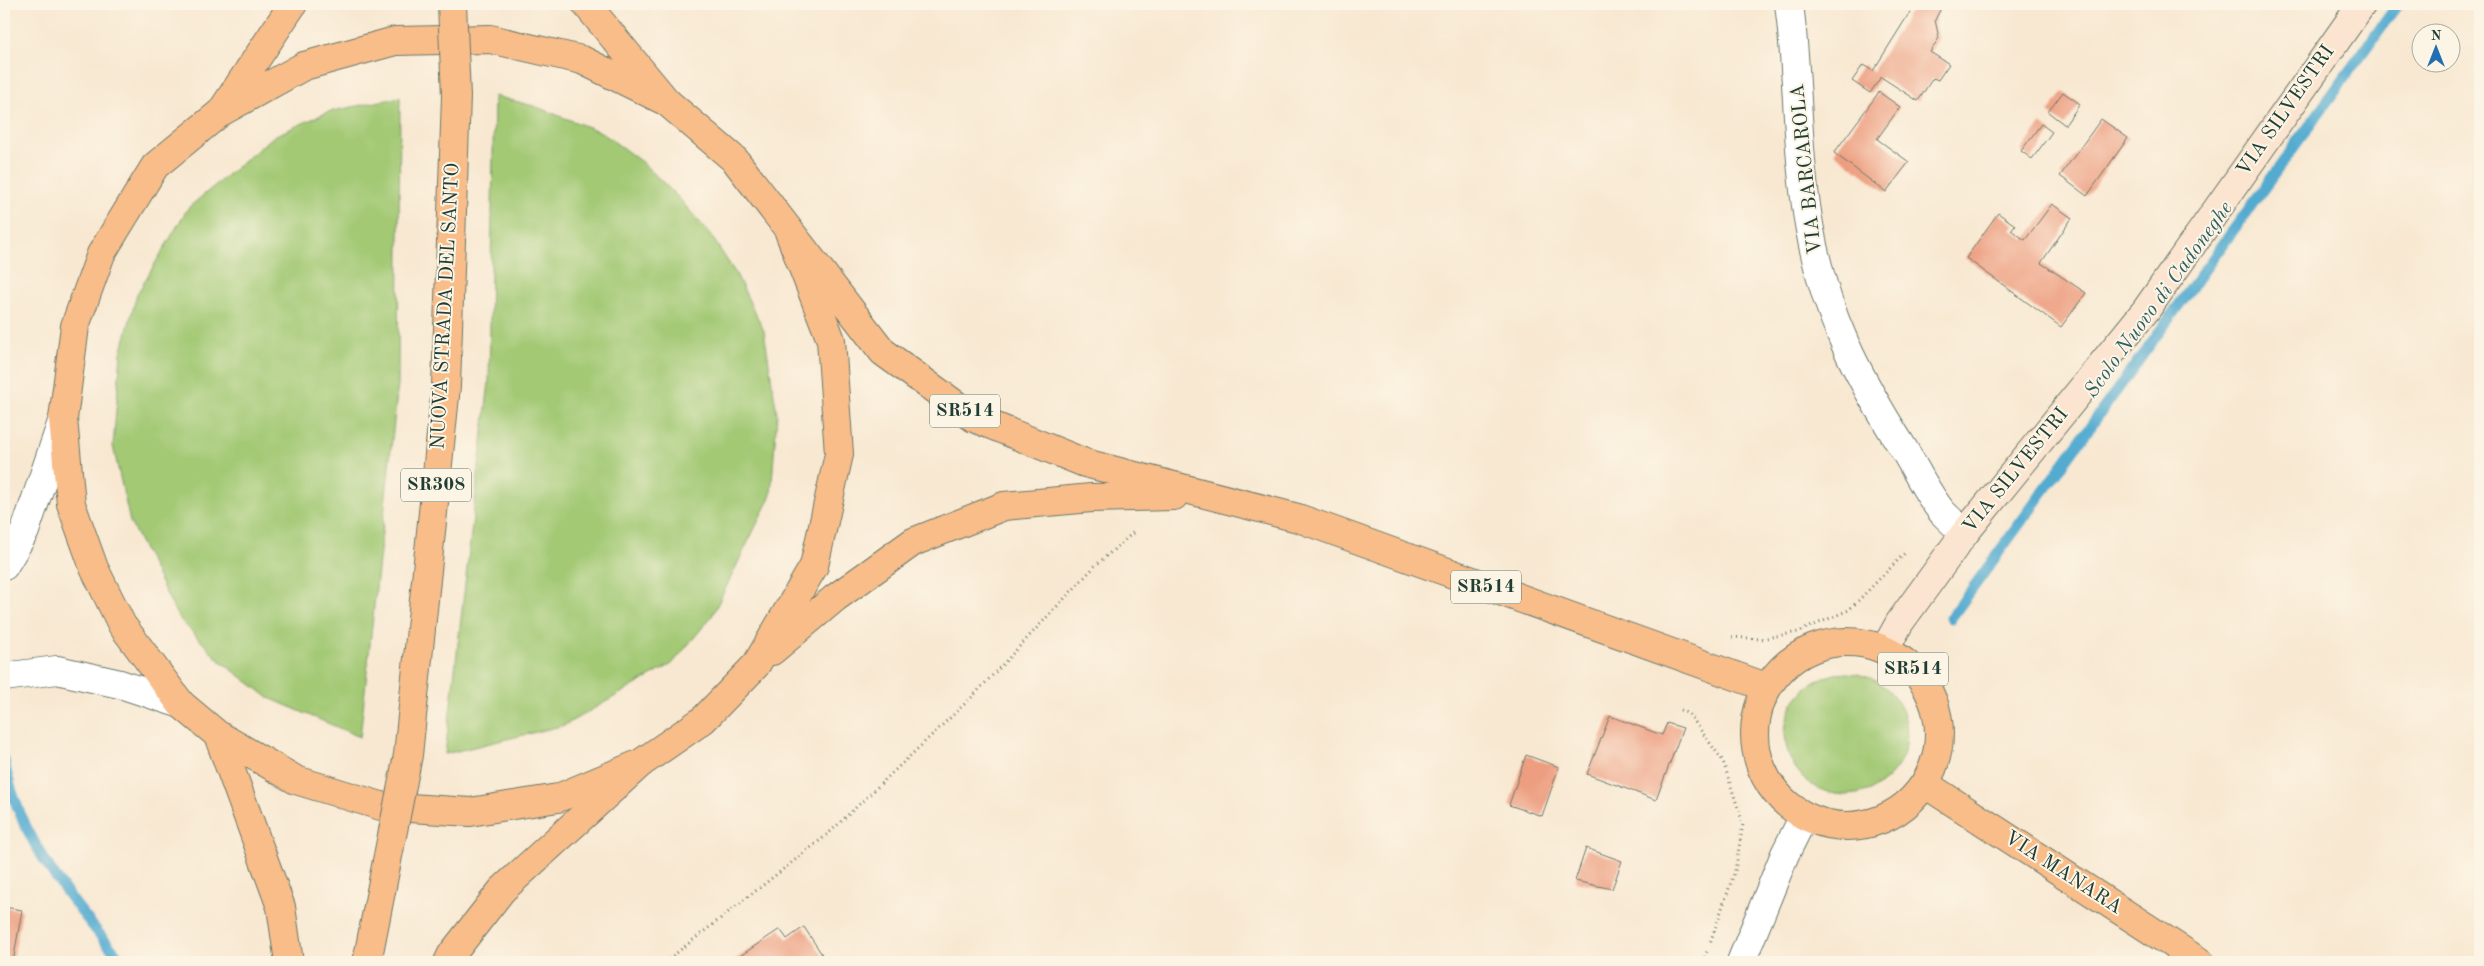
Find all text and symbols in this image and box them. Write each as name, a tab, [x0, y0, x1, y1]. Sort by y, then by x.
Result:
north arrow	[2412, 22, 2462, 72]
text: N	[2431, 29, 2442, 43]
street label: VIA SILVESTRI	[2233, 42, 2339, 180]
street label: VIA BARCAROLA	[1788, 83, 1826, 255]
street label: NUOVA STRADA DEL SANTO	[429, 162, 463, 450]
water label: Scolo Nuovo di Cadoneghe	[2081, 198, 2237, 402]
road number: SR514	[930, 394, 1000, 428]
street label: VIA SILVESTRI	[1959, 404, 2073, 537]
road number: SR308	[401, 468, 471, 502]
road number: SR514	[1451, 570, 1521, 604]
road number: SR514	[1878, 652, 1948, 686]
street label: VIA MANARA	[2001, 828, 2125, 918]

